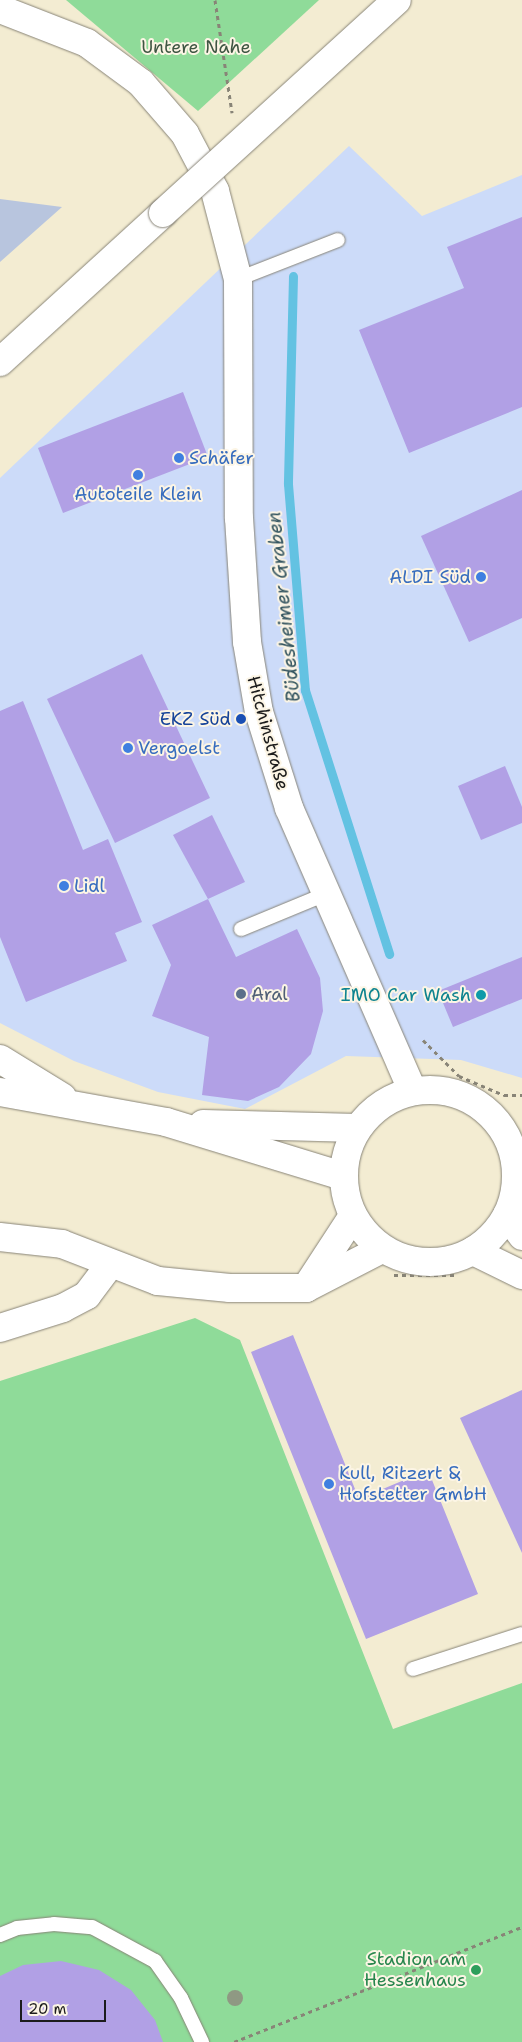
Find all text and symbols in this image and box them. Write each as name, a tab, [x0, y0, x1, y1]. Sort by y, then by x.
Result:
park label: Untere Nahe	[141, 36, 251, 58]
place label: Schäfer	[189, 447, 254, 469]
marker: Schäfer	[173, 452, 185, 464]
marker: Autoteile Klein	[132, 469, 144, 481]
place label: Autoteile Klein	[74, 483, 202, 505]
water label: Büdesheimer Graben	[263, 511, 305, 703]
place label: ALDI Süd	[389, 566, 471, 588]
marker: ALDI Süd	[475, 571, 487, 583]
street label: Hitchinstraße	[242, 674, 294, 792]
place label: EKZ Süd	[160, 708, 231, 730]
marker: EKZ Süd	[235, 713, 247, 725]
place label: Vergoelst	[138, 737, 220, 759]
marker: Vergoelst	[122, 742, 134, 754]
place label: Lidl	[74, 875, 105, 897]
marker: Lidl	[58, 880, 70, 892]
place label: Aral	[251, 983, 288, 1005]
place label: IMO Car Wash	[341, 984, 471, 1006]
marker: Aral	[235, 988, 247, 1000]
marker: IMO Car Wash	[475, 989, 487, 1001]
place label: Kull, Ritzert & Hofstetter GmbH	[339, 1463, 487, 1506]
marker: Kull, Ritzert & Hofstetter GmbH	[323, 1478, 335, 1490]
place label: Stadion am Hessenhaus	[364, 1949, 466, 1992]
marker: Stadion am Hessenhaus	[470, 1964, 482, 1976]
scale bar	[22, 1990, 109, 2022]
text: 20 m	[28, 1999, 67, 2019]

